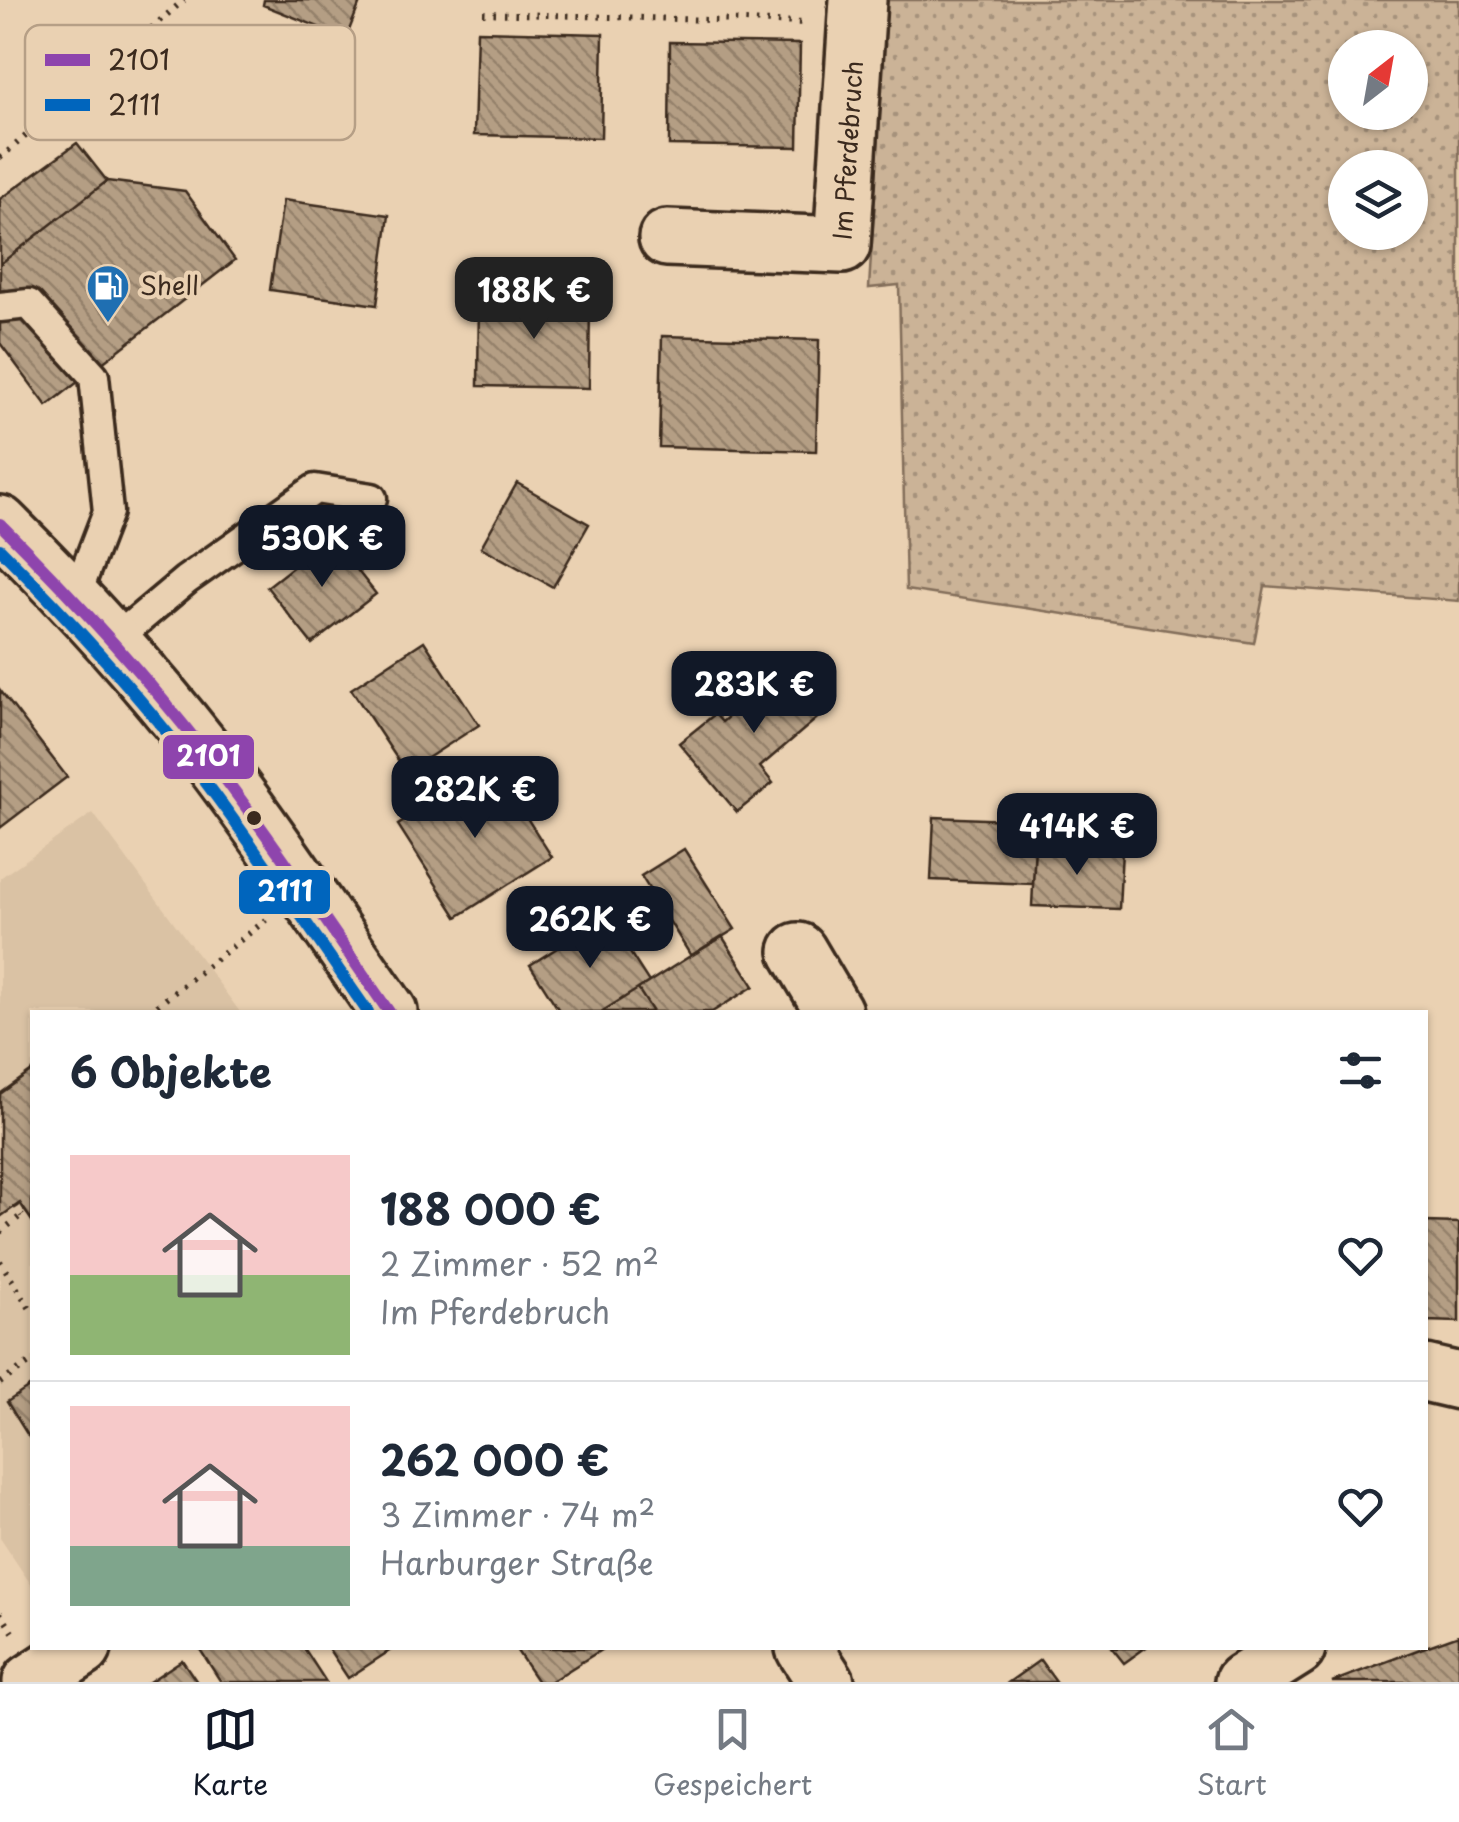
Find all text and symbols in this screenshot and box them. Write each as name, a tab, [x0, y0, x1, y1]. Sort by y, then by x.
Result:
legend	[25, 25, 355, 140]
north arrow	[1328, 30, 1428, 130]
map controls	[1328, 30, 1428, 250]
text: 2101	[108, 37, 170, 80]
street label: Im Pferdebruch	[822, 59, 872, 241]
text: 2111	[108, 82, 161, 125]
button: layers	[1328, 150, 1428, 250]
pin: 188K €	[453, 257, 615, 342]
fuel station icon: Shell	[85, 263, 131, 324]
text: 188K €	[477, 265, 591, 313]
place label: Shell	[140, 266, 199, 304]
pin: 530K €	[241, 505, 403, 590]
text: 530K €	[260, 513, 384, 561]
pin: 283K €	[673, 651, 835, 736]
text: 283K €	[693, 659, 815, 707]
line badge: 2101	[161, 733, 256, 781]
text: 2101	[176, 733, 240, 776]
pin: 282K €	[394, 756, 556, 841]
text: 282K €	[414, 764, 536, 812]
pin: 414K €	[996, 793, 1158, 878]
text: 414K €	[1019, 801, 1135, 849]
unlabelled marker	[244, 808, 264, 828]
line badge: 2111	[237, 868, 332, 916]
text: 2111	[257, 868, 313, 911]
pin: 262K €	[509, 886, 671, 971]
text: 262K €	[528, 894, 652, 942]
text: 6 Objekte	[70, 1039, 272, 1102]
icon: filters	[1333, 1043, 1388, 1098]
text: 188 000 €	[380, 1176, 601, 1239]
icon: home	[150, 1195, 270, 1315]
icon: heart	[1333, 1228, 1388, 1283]
text: 2 Zimmer · 52 m²	[380, 1239, 659, 1287]
text: Im Pferdebruch	[380, 1287, 610, 1335]
text: 262 000 €	[380, 1427, 609, 1490]
icon: home	[150, 1446, 270, 1566]
icon: heart	[1333, 1479, 1388, 1534]
text: 3 Zimmer · 74 m²	[380, 1490, 655, 1538]
text: Harburger Straße	[380, 1538, 654, 1586]
tab: Karte	[192, 1702, 268, 1805]
tab: Gespeichert	[653, 1702, 812, 1805]
tab: Start	[1197, 1702, 1267, 1805]

